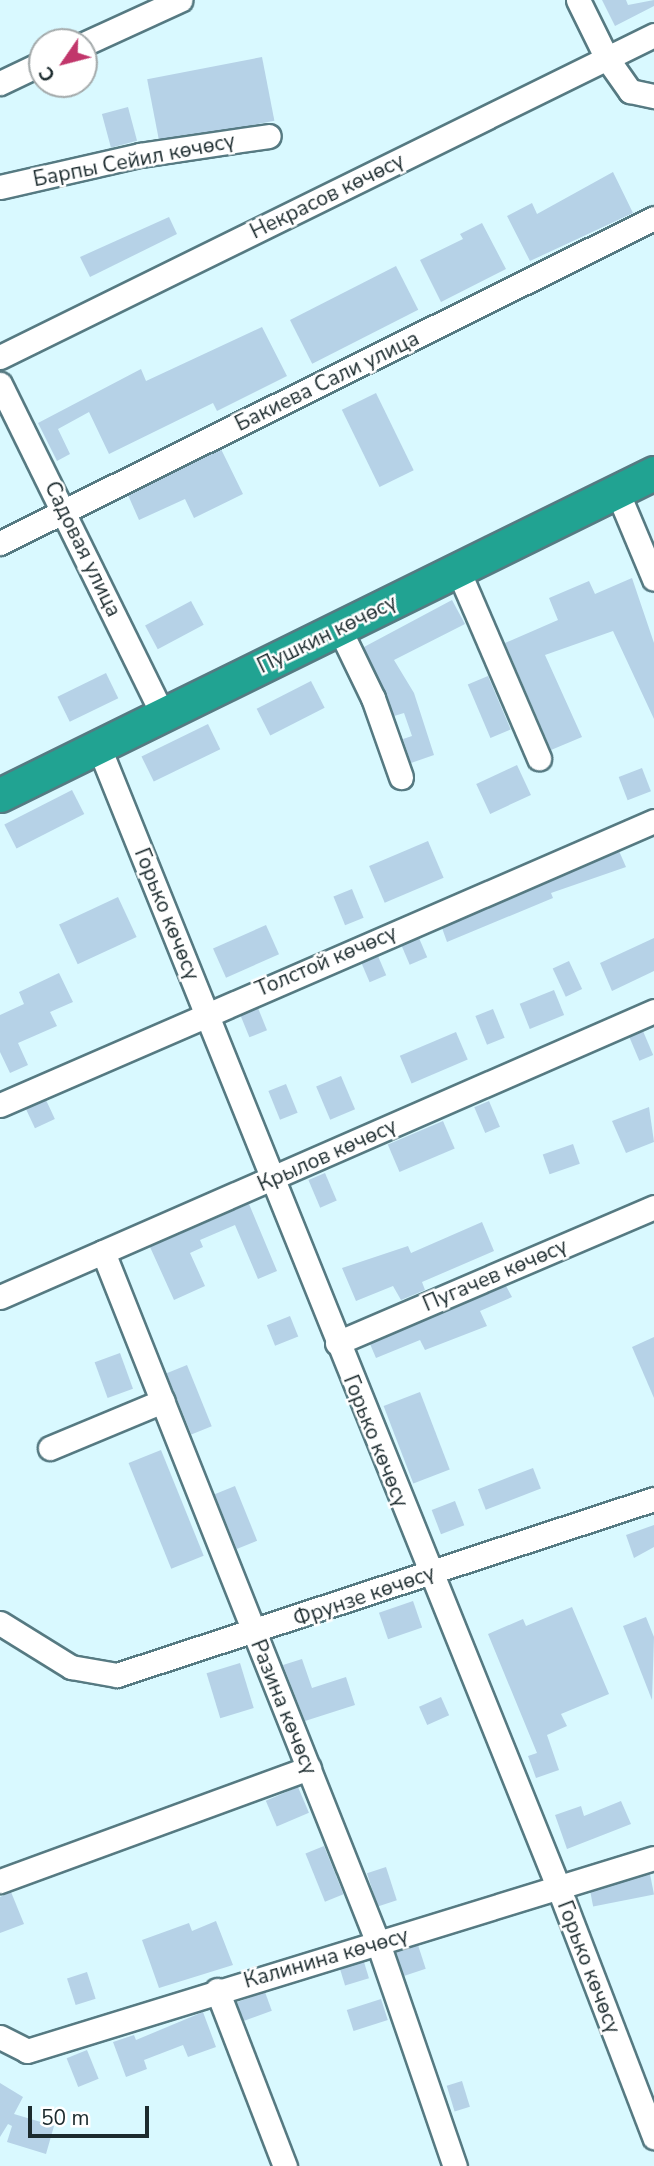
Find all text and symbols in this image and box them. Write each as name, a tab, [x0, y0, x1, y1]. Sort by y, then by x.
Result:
north arrow	[28, 28, 98, 98]
text: С	[33, 61, 62, 87]
street label: Барпы Сейил көчөсү	[31, 128, 237, 192]
street label: Некрасов көчөсү	[246, 148, 408, 244]
street label: Бакиева Сали улица	[231, 325, 423, 437]
street label: Садовая улица	[39, 477, 127, 621]
street label: Пушкин көчөсү	[253, 589, 401, 679]
street label: Горько көчөсү	[129, 844, 205, 984]
street label: Толстой көчөсү	[252, 920, 400, 1002]
street label: Крылов көчөсү	[254, 1113, 400, 1197]
street label: Пугачев көчөсү	[419, 1233, 571, 1317]
street label: Горько көчөсү	[338, 1371, 414, 1511]
street label: Фрунзе көчөсү	[290, 1560, 438, 1632]
street label: Разина көчөсү	[245, 1636, 323, 1778]
street label: Горько көчөсү	[552, 1897, 626, 2037]
street label: Калинина көчөсү	[241, 1922, 411, 1994]
scale bar	[32, 2092, 152, 2136]
text: 50 m	[41, 2104, 90, 2132]

